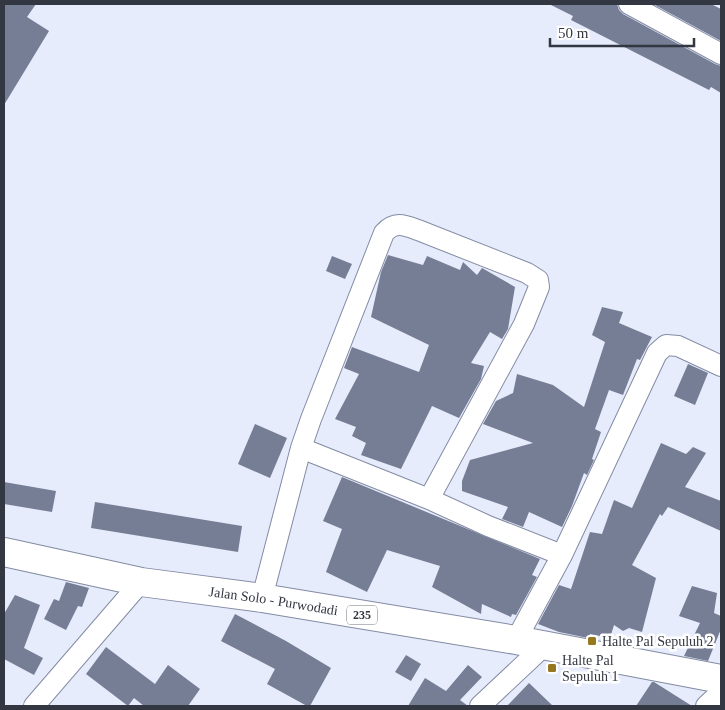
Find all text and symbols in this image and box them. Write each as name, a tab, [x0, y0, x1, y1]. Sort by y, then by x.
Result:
scale bar	[550, 15, 694, 47]
text: 50 m	[558, 25, 589, 41]
street label: Jalan Solo - Purwodadi	[208, 584, 339, 618]
road number: 235	[347, 606, 377, 624]
place label: Halte Pal Sepuluh 2	[602, 634, 714, 649]
marker: Halte Pal Sepuluh 2	[586, 635, 598, 647]
place label: Halte Pal Sepuluh 1	[562, 653, 618, 684]
marker: Halte Pal Sepuluh 1	[546, 662, 558, 674]

